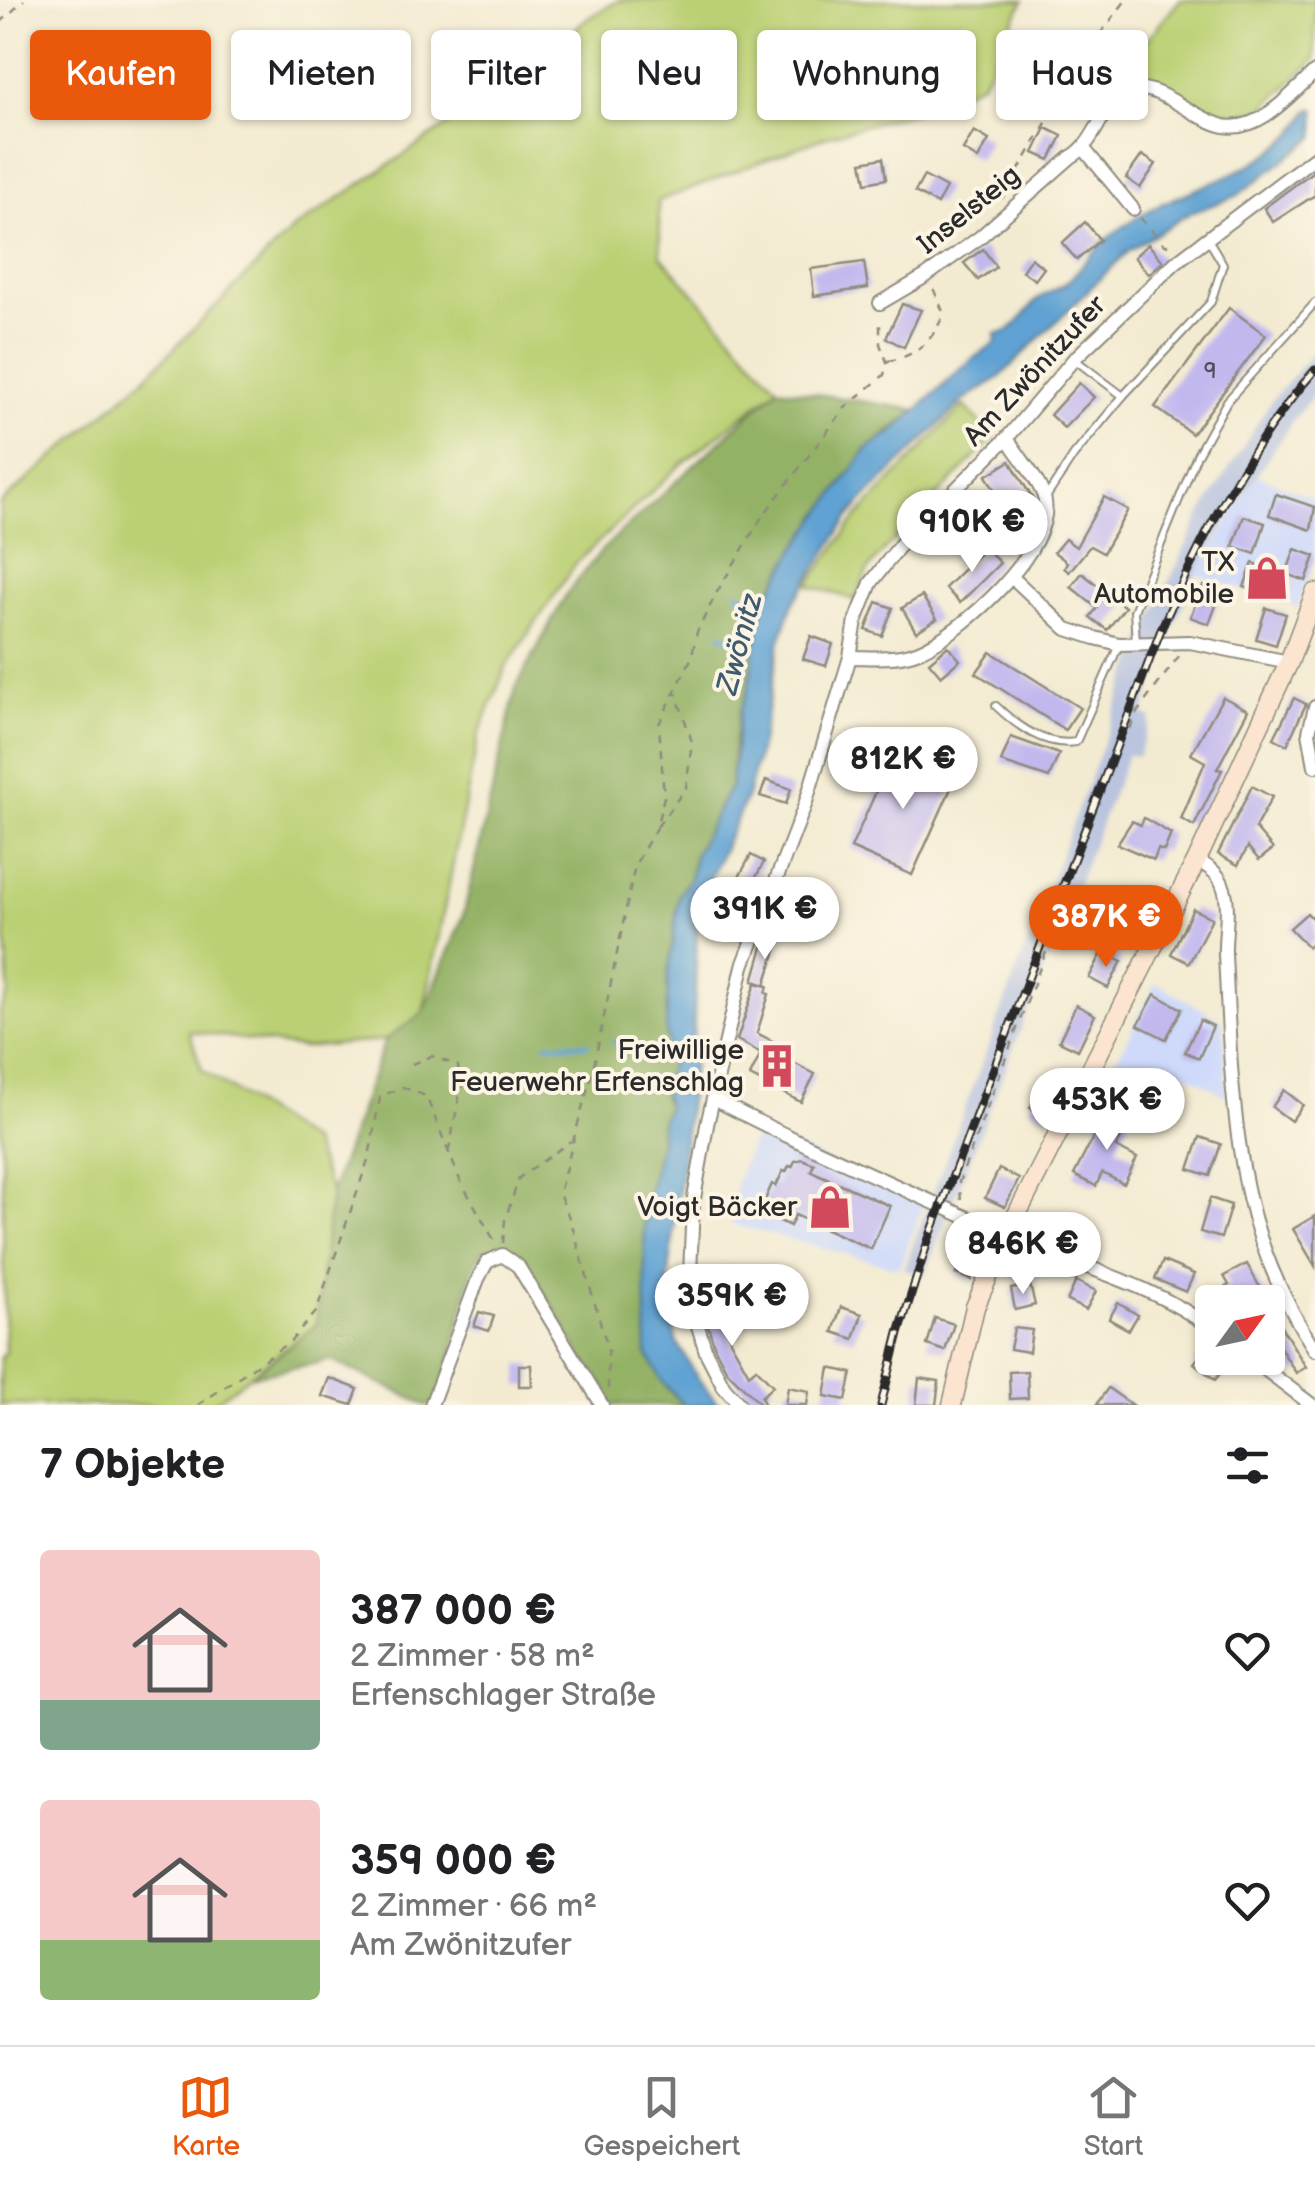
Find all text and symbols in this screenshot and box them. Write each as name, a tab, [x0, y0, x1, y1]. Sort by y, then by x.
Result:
chip: Kaufen	[30, 30, 211, 120]
chip: Mieten	[231, 30, 411, 120]
chip: Filter	[431, 30, 581, 120]
chip: Neu	[601, 30, 737, 120]
chip: Wohnung	[757, 30, 976, 120]
chip: Haus	[996, 30, 1148, 120]
street label: Inselsteig	[911, 159, 1027, 261]
street label: Am Zwönitzufer	[957, 288, 1114, 453]
house number: 9	[1204, 358, 1216, 385]
pin: 910K €	[891, 490, 1053, 575]
text: 910K €	[919, 503, 1025, 542]
place label: TX Automobile	[1094, 546, 1234, 611]
shop icon: TX Automobile	[1243, 554, 1291, 602]
water label: Zwönitz	[709, 589, 771, 700]
pin: 812K €	[822, 727, 984, 812]
text: 812K €	[850, 740, 956, 779]
pin: 391K €	[684, 877, 846, 962]
pin: 387K €	[1025, 885, 1187, 970]
text: 391K €	[712, 890, 818, 929]
text: 387K €	[1051, 898, 1161, 937]
place label: Freiwillige Feuerwehr Erfenschlag	[450, 1034, 744, 1099]
building icon: Freiwillige Feuerwehr Erfenschlag	[753, 1042, 801, 1090]
pin: 453K €	[1026, 1068, 1188, 1153]
text: 453K €	[1052, 1081, 1162, 1120]
shop icon: Voigt Bäcker	[806, 1183, 854, 1231]
place label: Voigt Bäcker	[637, 1191, 798, 1224]
pin: 846K €	[942, 1212, 1104, 1297]
text: 846K €	[967, 1225, 1079, 1264]
pin: 359K €	[651, 1264, 813, 1349]
text: 359K €	[677, 1277, 787, 1316]
north arrow	[1195, 1285, 1285, 1375]
map controls	[1195, 1285, 1285, 1375]
icon: filters	[1220, 1438, 1275, 1493]
text: 7 Objekte	[40, 1440, 225, 1491]
text: 387 000 €	[350, 1586, 556, 1637]
icon: home	[120, 1590, 240, 1710]
icon: heart	[1220, 1623, 1275, 1678]
text: 2 Zimmer · 58 m²	[350, 1637, 595, 1676]
text: Erfenschlager Straße	[350, 1676, 656, 1715]
text: 359 000 €	[350, 1836, 556, 1887]
icon: home	[120, 1840, 240, 1960]
icon: heart	[1220, 1873, 1275, 1928]
text: 2 Zimmer · 66 m²	[350, 1887, 597, 1926]
text: Am Zwönitzufer	[350, 1926, 571, 1965]
tab: Karte	[172, 2070, 240, 2163]
tab: Gespeichert	[583, 2070, 740, 2163]
tab: Start	[1084, 2070, 1143, 2163]

